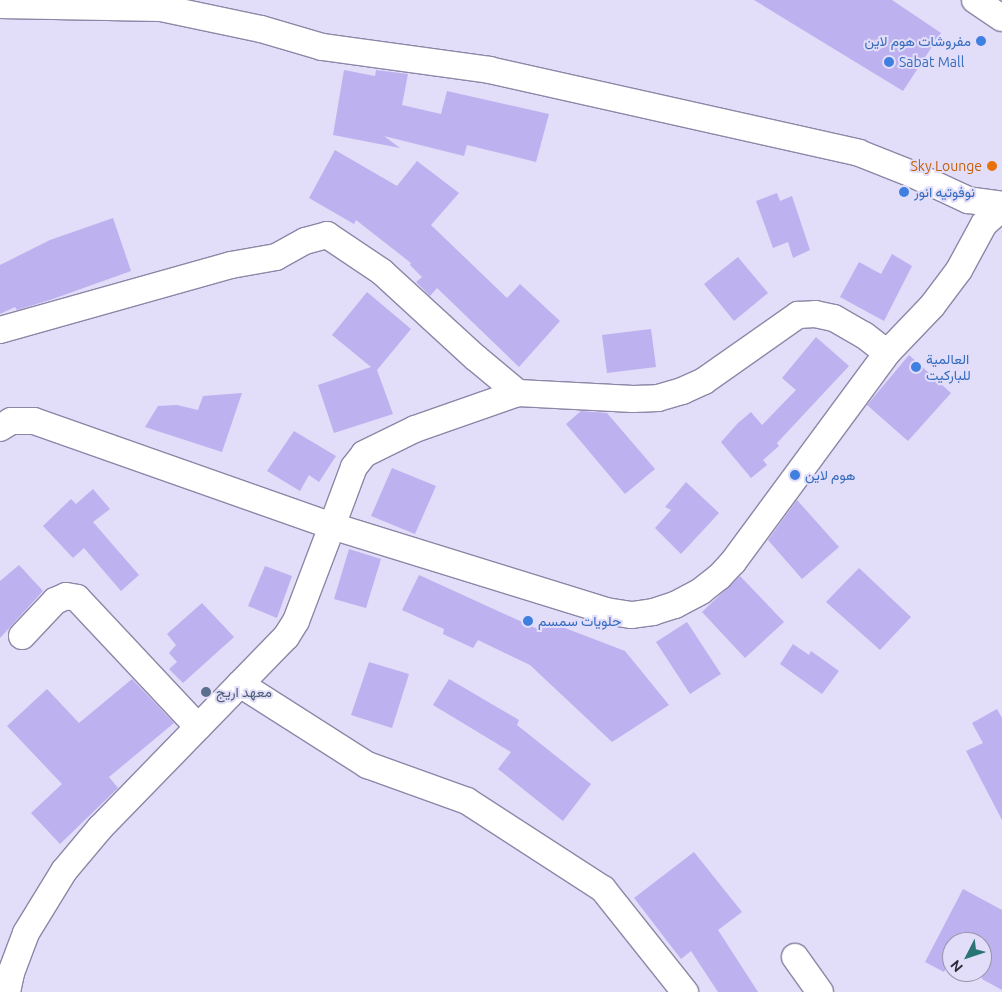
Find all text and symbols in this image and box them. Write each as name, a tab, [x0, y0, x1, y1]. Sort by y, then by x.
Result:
place label: مفروشات هوم لاين	[865, 33, 971, 49]
marker: مفروشات هوم لاين	[975, 35, 987, 47]
place label: Sabat Mall	[899, 54, 964, 70]
marker: Sabat Mall	[883, 56, 895, 68]
place label: Sky Lounge	[911, 158, 982, 174]
marker: Sky Lounge	[986, 160, 998, 172]
place label: نوفوتيه انور	[914, 184, 975, 200]
marker: نوفوتيه انور	[898, 186, 910, 198]
place label: العالمية للباركيت	[926, 351, 971, 384]
marker: العالمية للباركيت	[910, 361, 922, 373]
place label: هوم لاين	[805, 467, 855, 483]
marker: هوم لاين	[789, 469, 801, 481]
place label: حلويات سمسم	[538, 613, 621, 629]
marker: حلويات سمسم	[522, 615, 534, 627]
place label: معهد اريج	[216, 684, 272, 700]
marker: معهد اريج	[200, 686, 212, 698]
north arrow	[942, 932, 992, 982]
text: N	[947, 957, 966, 975]

